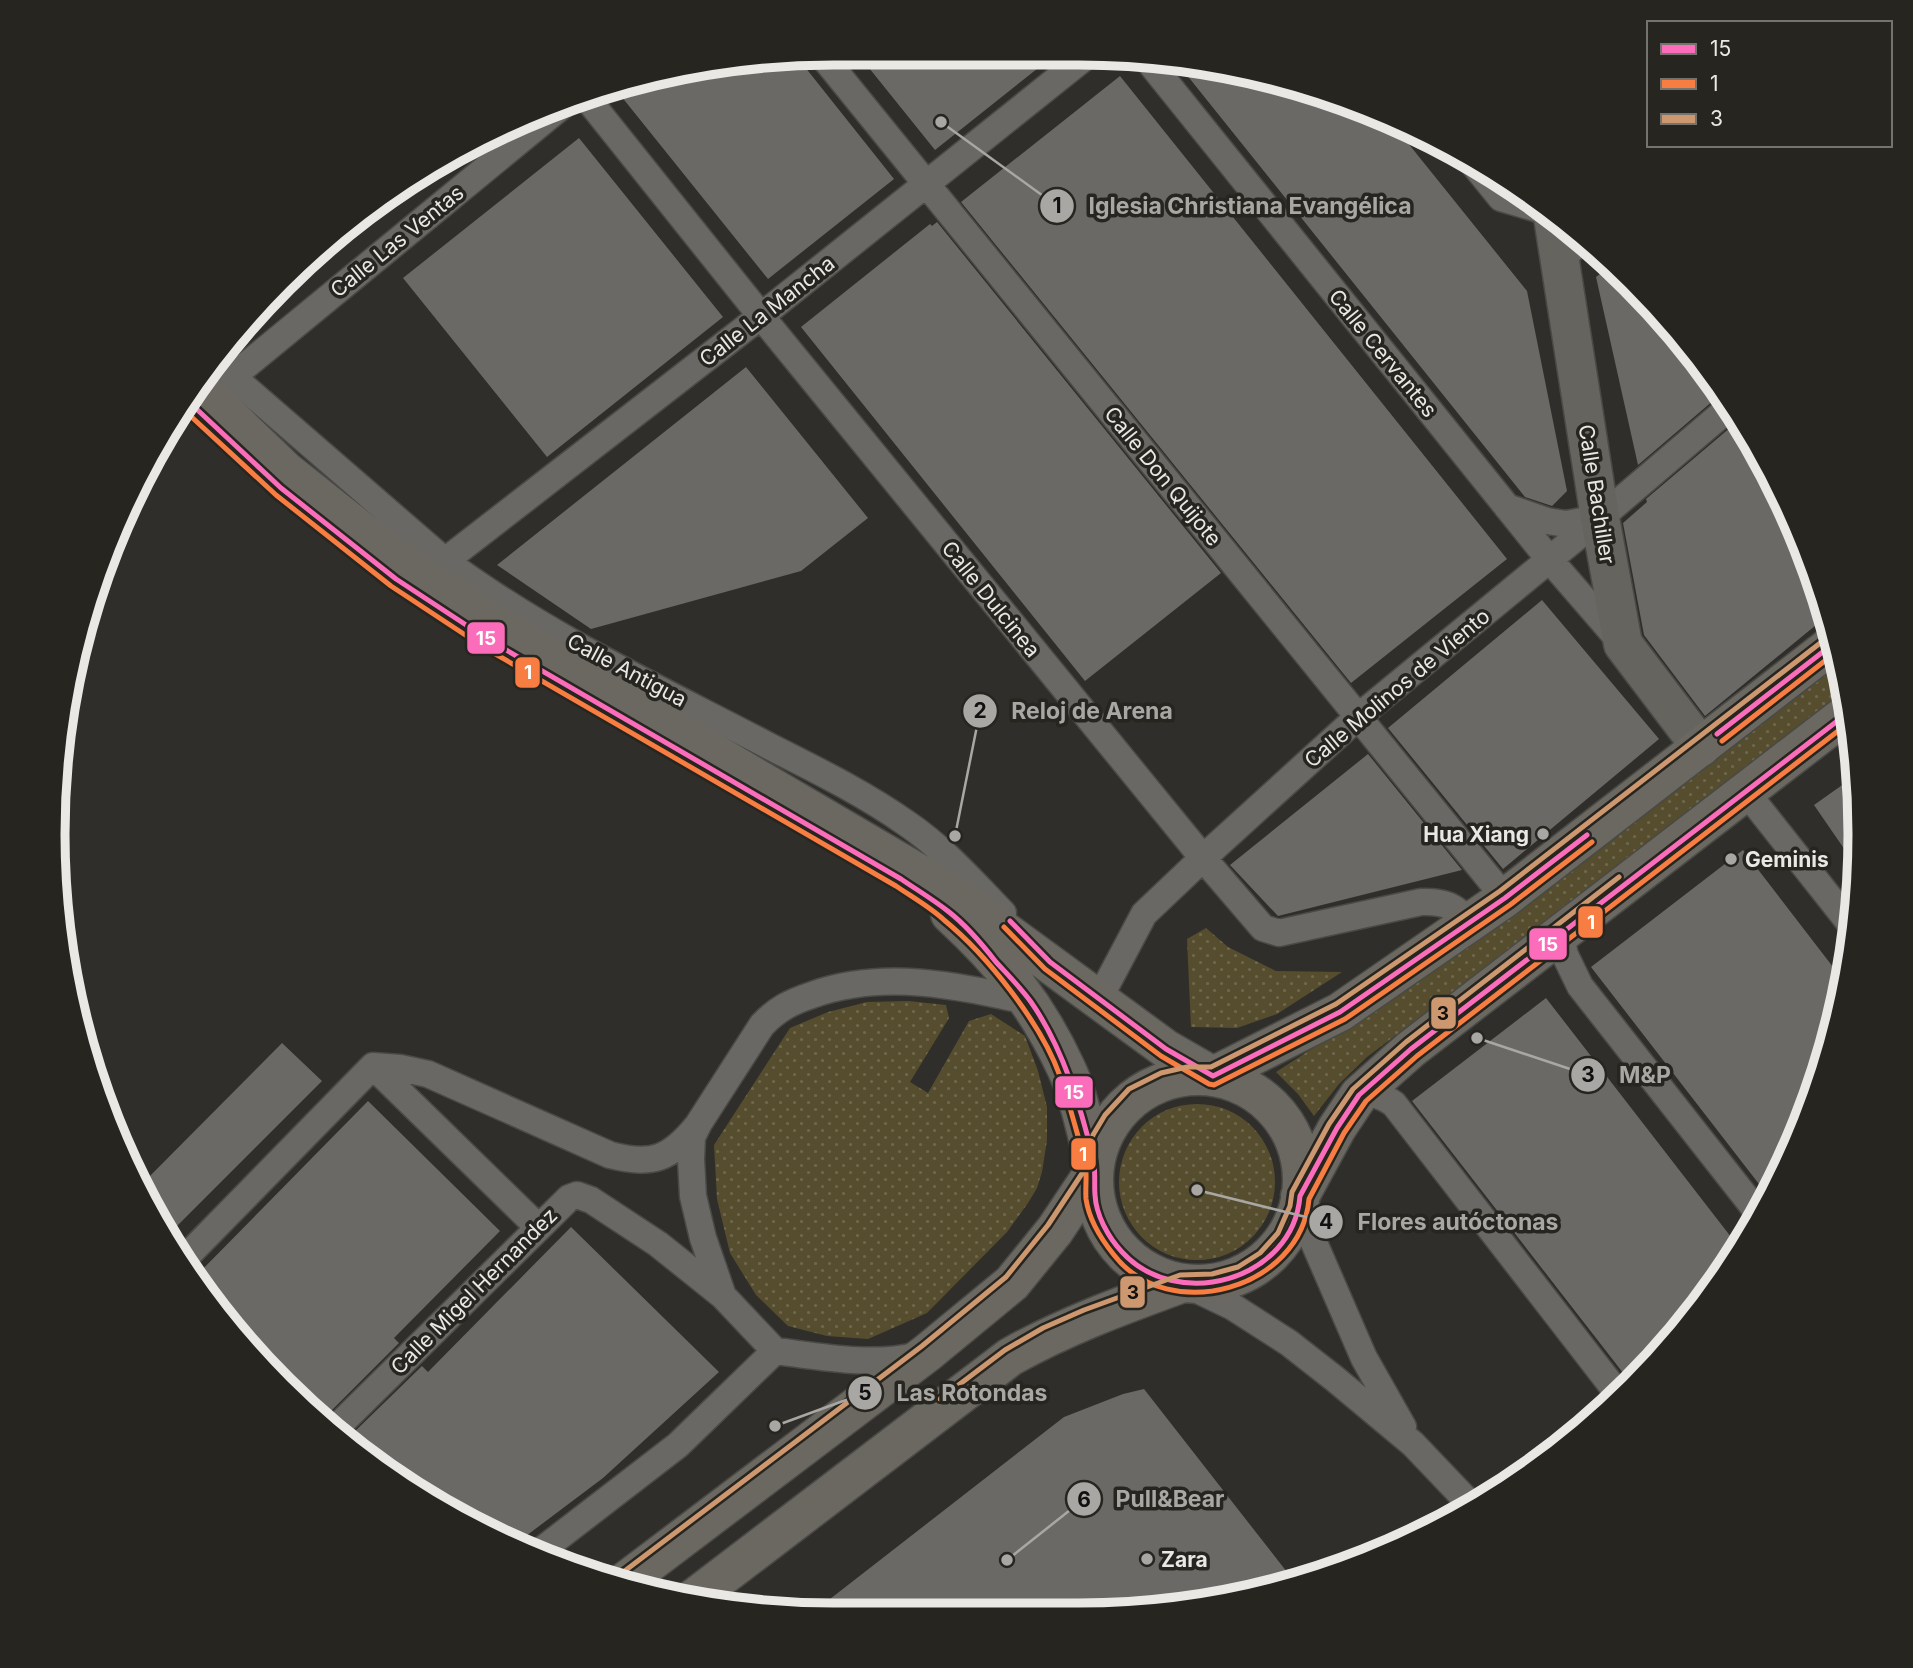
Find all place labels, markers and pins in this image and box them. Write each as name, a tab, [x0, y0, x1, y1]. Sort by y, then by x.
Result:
callout: Iglesia Christiana Evangélica	[1039, 184, 1425, 228]
callout: Reloj de Arena	[962, 689, 1187, 733]
place label: Hua Xiang	[1423, 822, 1529, 847]
marker: Hua Xiang	[1535, 826, 1551, 842]
place label: Geminis	[1745, 847, 1829, 872]
marker: Geminis	[1723, 851, 1739, 867]
callout: M&P	[1571, 1053, 1685, 1097]
callout: Flores autóctonas	[1308, 1200, 1572, 1244]
callout: Las Rotondas	[847, 1371, 1061, 1415]
callout: Pull&Bear	[1066, 1477, 1238, 1521]
place label: Zara	[1161, 1547, 1208, 1572]
marker: Zara	[1139, 1551, 1155, 1567]

